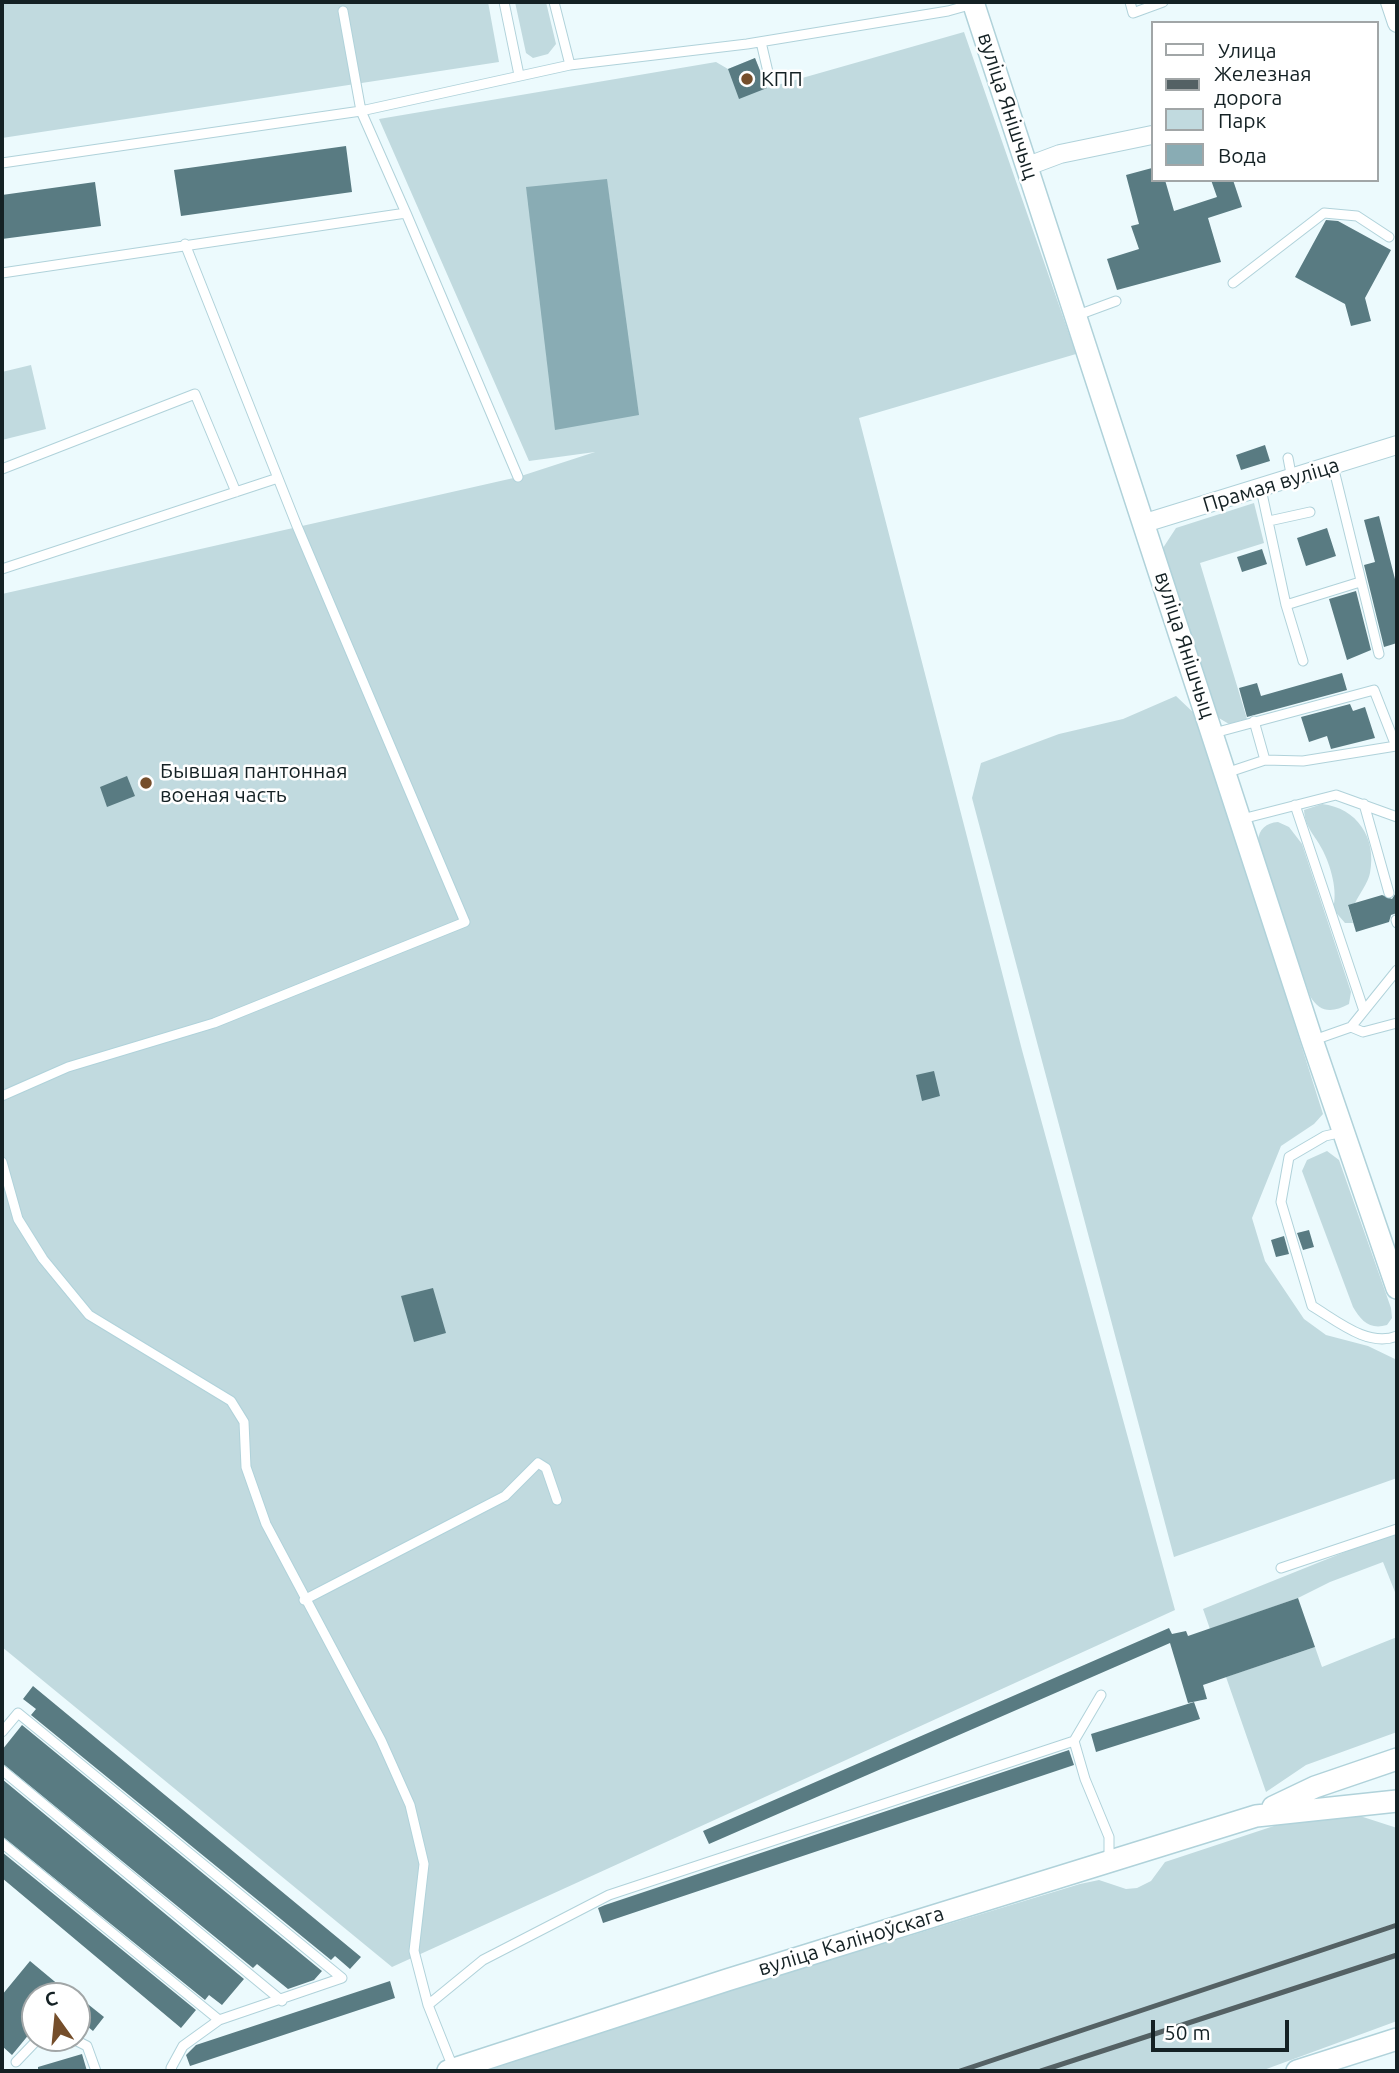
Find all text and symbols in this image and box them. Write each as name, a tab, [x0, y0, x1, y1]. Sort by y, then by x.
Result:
legend	[1150, 21, 1378, 182]
street label: вуліца Янішчыц	[972, 29, 1044, 183]
text: Улица	[1218, 38, 1276, 62]
text: Железная дорога	[1214, 61, 1312, 109]
place label: КПП	[761, 66, 803, 92]
marker: КПП	[739, 71, 755, 87]
text: Парк	[1218, 108, 1266, 132]
text: Вода	[1218, 143, 1267, 167]
street label: Прамая вуліца	[1200, 452, 1342, 518]
street label: вуліца Янішчыц	[1149, 568, 1221, 722]
place label: Бывшая пантонная военая часть	[160, 758, 347, 808]
marker: Бывшая пантонная военая часть	[138, 775, 154, 791]
street label: вуліца Каліноўскага	[755, 1901, 947, 1981]
north arrow	[21, 1982, 91, 2052]
text: С	[42, 1986, 60, 2011]
scale bar	[1154, 2007, 1292, 2050]
text: 50 m	[1164, 2020, 1211, 2044]

